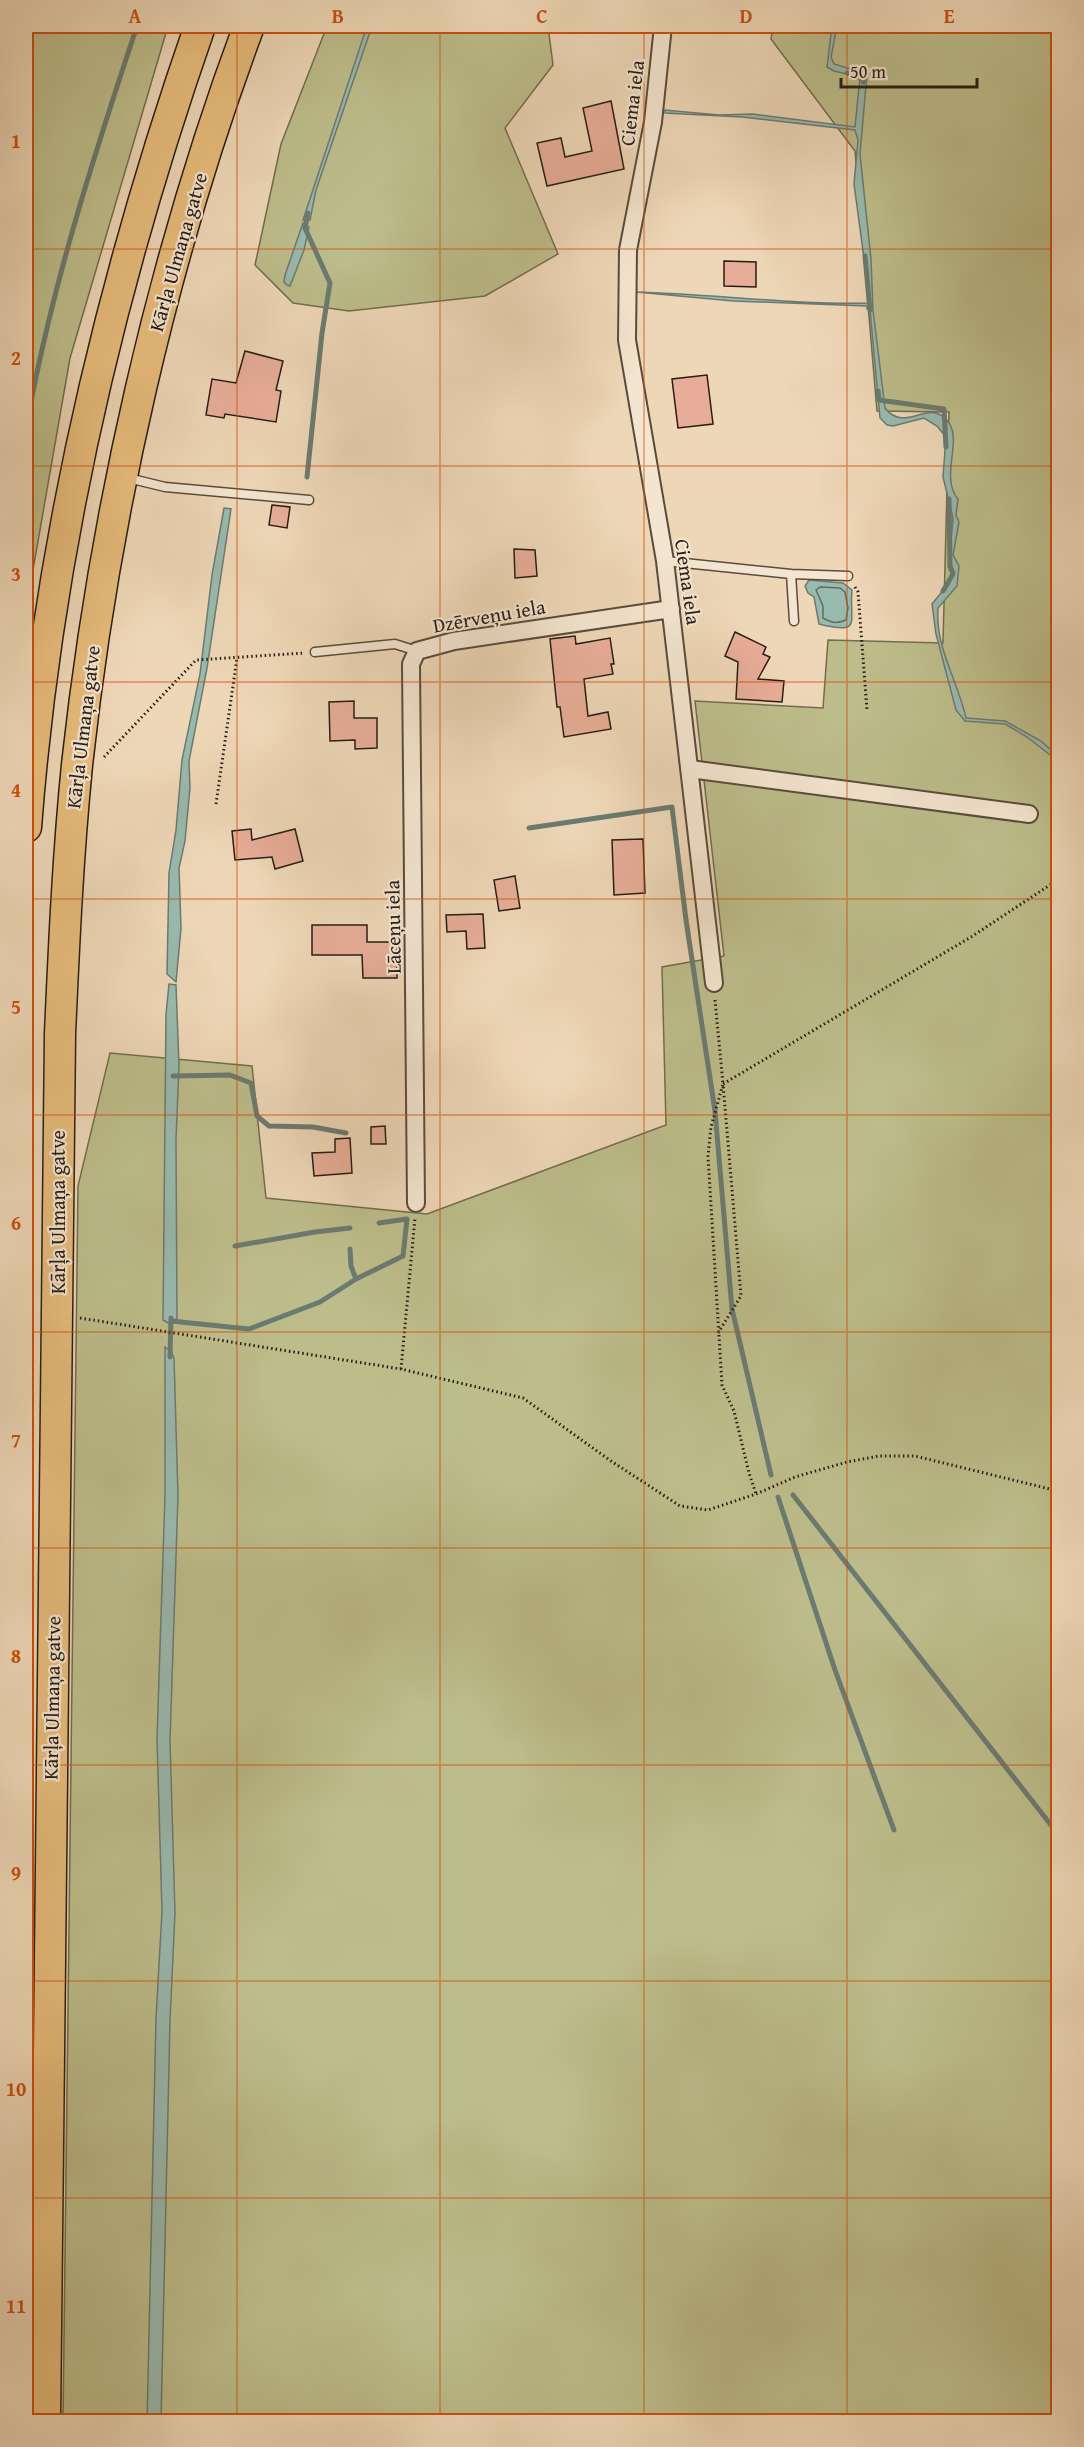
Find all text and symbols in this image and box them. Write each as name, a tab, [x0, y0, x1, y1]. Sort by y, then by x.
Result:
text: A	[129, 1, 142, 30]
text: B	[332, 1, 344, 30]
text: C	[536, 1, 548, 30]
text: D	[739, 1, 753, 30]
text: E	[944, 1, 955, 30]
scale bar	[841, 51, 978, 89]
street label: Ciema iela	[612, 58, 651, 147]
text: 50 m	[850, 58, 886, 85]
text: 1	[11, 126, 21, 155]
street label: Kārļa Ulmaņa gatve	[141, 169, 214, 335]
text: 2	[11, 343, 21, 372]
street label: Ciema iela	[668, 537, 709, 627]
text: 3	[11, 559, 21, 588]
street label: Dzērveņu iela	[430, 591, 548, 640]
street label: Kārļa Ulmaņa gatve	[58, 644, 107, 810]
text: 4	[11, 775, 21, 804]
street label: Lāceņu iela	[377, 879, 408, 974]
text: 5	[11, 992, 21, 1021]
street label: Kārļa Ulmaņa gatve	[43, 1130, 72, 1294]
text: 6	[11, 1208, 21, 1237]
text: 7	[11, 1425, 21, 1454]
street label: Kārļa Ulmaņa gatve	[36, 1616, 67, 1780]
text: 8	[11, 1641, 21, 1670]
text: 9	[11, 1858, 21, 1887]
text: 10	[6, 2074, 26, 2103]
text: 11	[6, 2291, 26, 2320]

